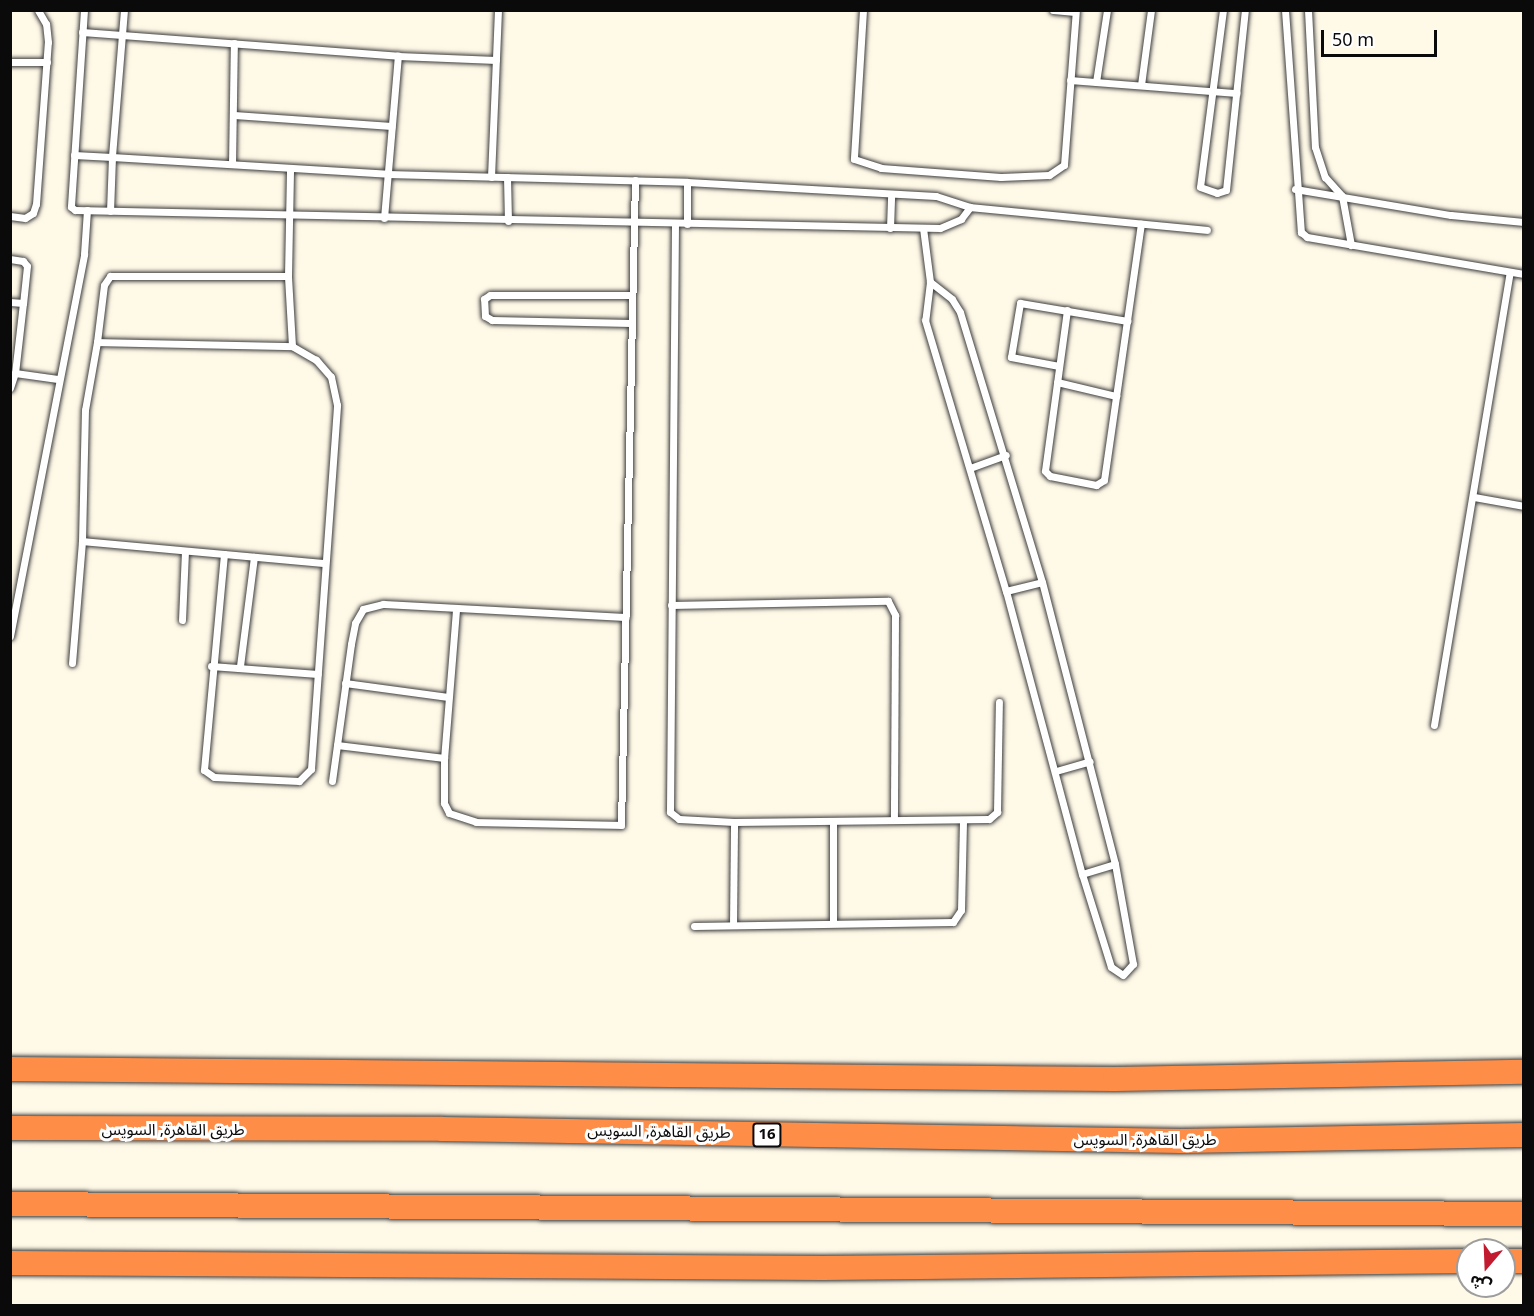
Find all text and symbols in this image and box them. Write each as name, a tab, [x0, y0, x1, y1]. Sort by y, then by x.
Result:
scale bar	[1324, 18, 1440, 56]
text: 50 m	[1332, 21, 1374, 59]
street label: طريق القاهرة, السويس	[101, 1120, 245, 1140]
street label: طريق القاهرة, السويس	[587, 1121, 731, 1143]
road number: 16	[752, 1123, 782, 1147]
street label: طريق القاهرة, السويس	[1073, 1130, 1217, 1150]
north arrow	[1456, 1238, 1516, 1298]
text: ش	[1465, 1263, 1497, 1303]

